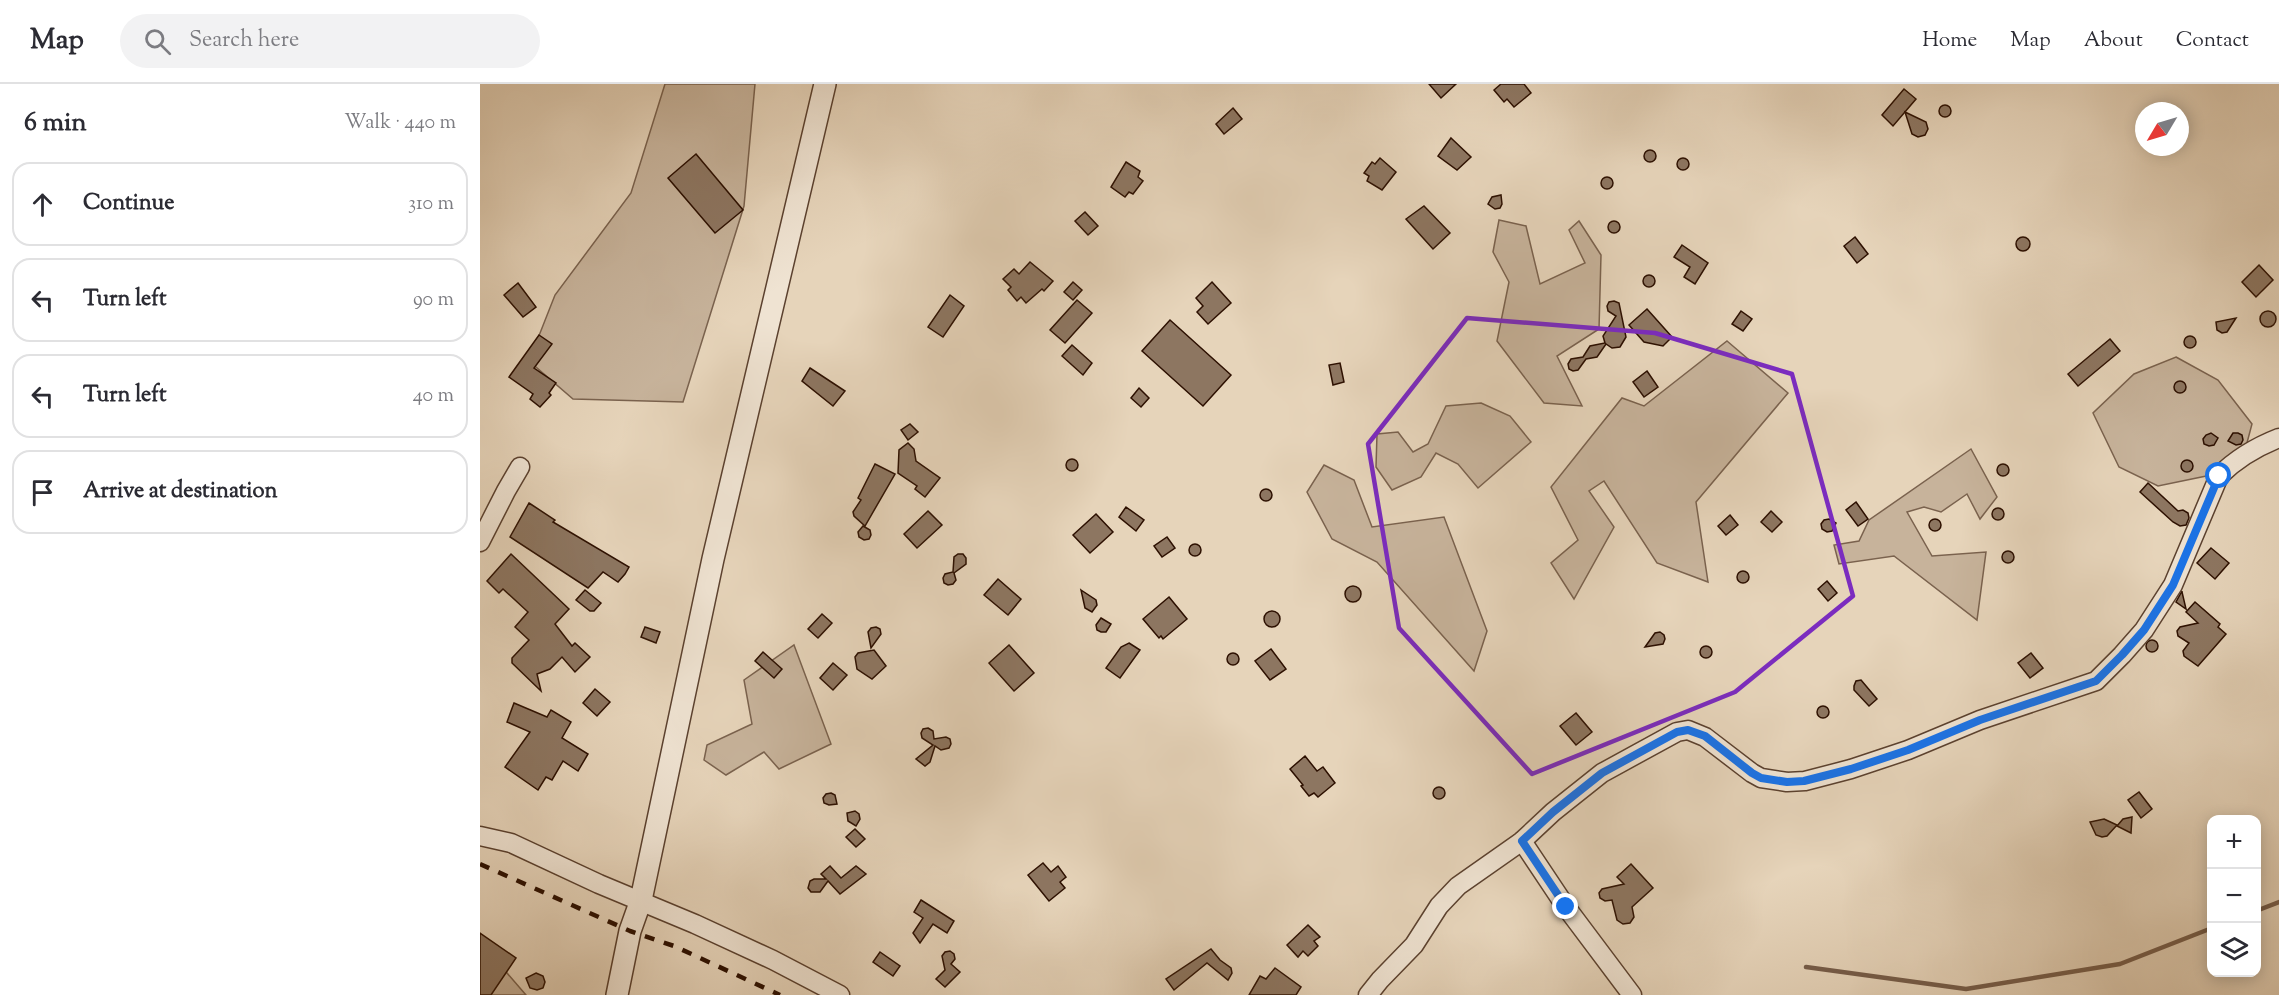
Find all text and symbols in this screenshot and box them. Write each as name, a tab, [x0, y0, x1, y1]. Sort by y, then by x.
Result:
search box	[120, 14, 540, 68]
text: Map	[30, 21, 84, 61]
icon: search	[141, 25, 174, 58]
text: Search here	[189, 25, 299, 57]
text: Home	[1922, 26, 1977, 56]
text: Map	[2010, 26, 2051, 56]
text: About	[2084, 26, 2143, 56]
text: Contact	[2176, 26, 2249, 56]
north arrow	[2135, 102, 2189, 156]
text: 6 min	[24, 105, 87, 142]
text: Walk · 440 m	[344, 109, 456, 138]
icon: ahead	[26, 188, 59, 221]
text: Continue	[83, 188, 174, 220]
text: 310 m	[408, 190, 454, 219]
icon: left	[26, 284, 59, 317]
text: Turn left	[83, 284, 166, 316]
text: 90 m	[413, 286, 454, 315]
icon: left	[26, 380, 59, 413]
text: Turn left	[83, 380, 166, 412]
text: 40 m	[413, 382, 454, 411]
route start	[2205, 462, 2231, 488]
icon: arrive	[26, 476, 59, 509]
text: Arrive at destination	[83, 476, 278, 508]
map controls	[2207, 815, 2261, 977]
button: +	[2207, 815, 2261, 869]
button: −	[2207, 869, 2261, 923]
route end	[1552, 893, 1578, 919]
button: layers	[2207, 923, 2261, 977]

